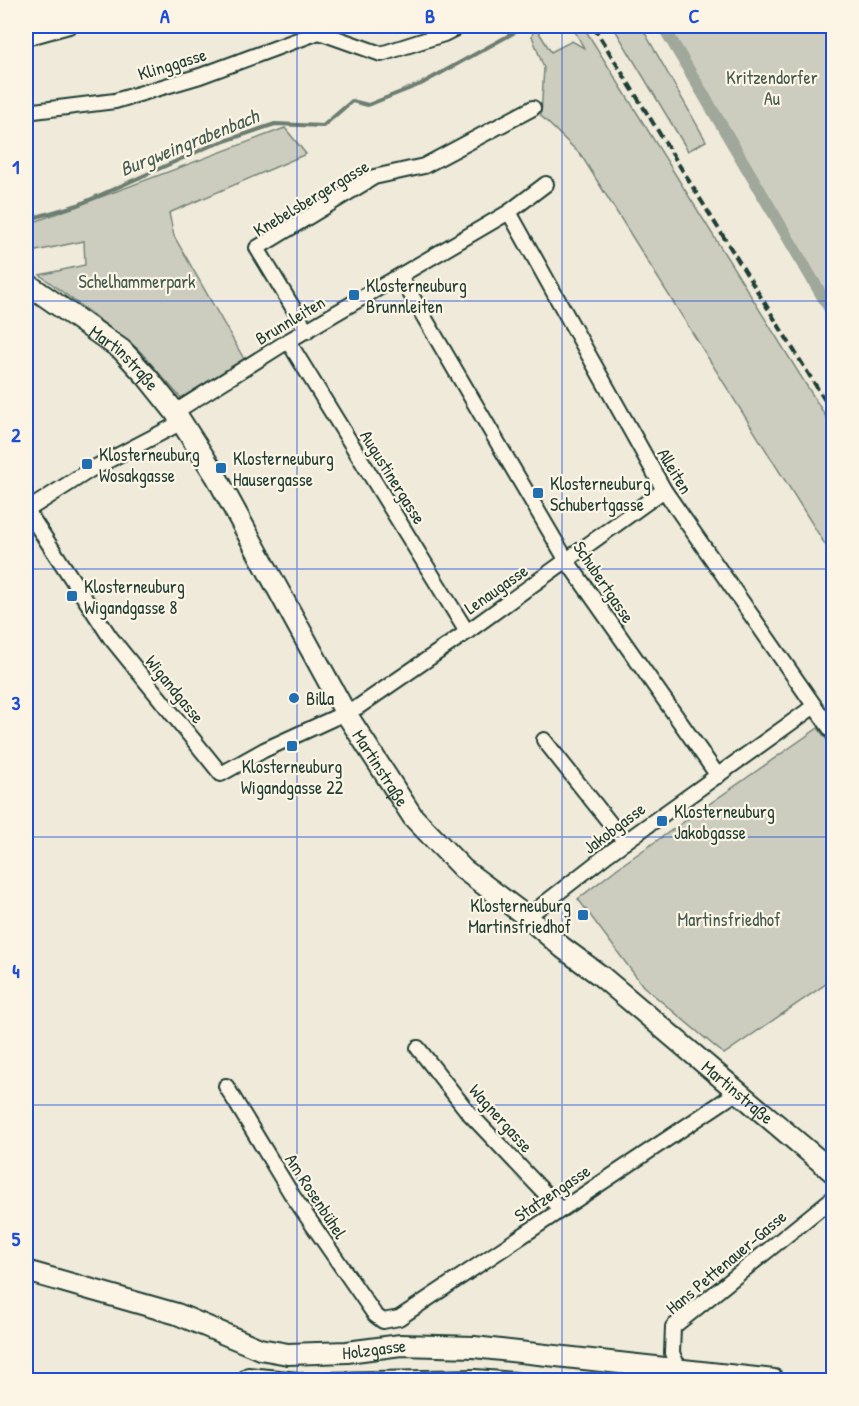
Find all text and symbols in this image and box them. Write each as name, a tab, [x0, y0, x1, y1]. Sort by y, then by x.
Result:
text: A	[160, 2, 170, 29]
text: B	[425, 2, 435, 29]
text: C	[689, 2, 700, 29]
street label: Klinggasse	[135, 42, 209, 86]
park label: Kritzendorfer Au	[726, 65, 818, 111]
water label: Burgweingrabenbach	[116, 101, 264, 183]
text: 1	[12, 153, 20, 180]
street label: Knebelsbergergasse	[249, 154, 373, 242]
park label: Schelhammerpark	[78, 269, 196, 294]
place label: Klosterneuburg Brunnleiten	[366, 273, 467, 319]
marker: Klosterneuburg Brunnleiten	[347, 288, 361, 302]
street label: Brunnleiten	[251, 289, 329, 351]
street label: Martinstraße	[85, 319, 165, 395]
text: 2	[11, 421, 21, 448]
street label: Augustinergasse	[354, 425, 432, 529]
place label: Klosterneuburg Wosakgasse	[99, 442, 200, 488]
street label: Alleiten	[652, 443, 698, 499]
place label: Klosterneuburg Hausergasse	[233, 446, 334, 492]
marker: Klosterneuburg Wosakgasse	[80, 457, 94, 471]
marker: Klosterneuburg Hausergasse	[214, 461, 228, 475]
place label: Klosterneuburg Schubertgasse	[550, 471, 651, 517]
marker: Klosterneuburg Schubertgasse	[531, 486, 545, 500]
street label: Schubertgasse	[567, 536, 641, 628]
street label: Lenaugasse	[459, 558, 533, 620]
place label: Klosterneuburg Wigandgasse 8	[84, 574, 185, 620]
marker: Klosterneuburg Wigandgasse 8	[65, 589, 79, 603]
street label: Wigandgasse	[140, 649, 210, 729]
place label: Billa	[306, 686, 334, 711]
text: 3	[12, 689, 21, 716]
marker: Billa	[287, 691, 301, 705]
street label: Martinstraße	[347, 724, 415, 811]
marker: Klosterneuburg Wigandgasse 22	[285, 739, 299, 753]
place label: Klosterneuburg Wigandgasse 22	[241, 754, 344, 800]
street label: Jakobgasse	[578, 796, 650, 860]
place label: Klosterneuburg Jakobgasse	[674, 799, 775, 845]
marker: Klosterneuburg Jakobgasse	[655, 814, 669, 828]
place label: Klosterneuburg Martinsfriedhof	[468, 893, 572, 939]
park label: Martinsfriedhof	[678, 907, 781, 932]
marker: Klosterneuburg Martinsfriedhof	[576, 908, 590, 922]
text: 4	[12, 957, 20, 984]
street label: Martinstraße	[697, 1054, 779, 1129]
street label: Wagnergasse	[463, 1078, 539, 1158]
street label: Am Rosenbühel	[279, 1149, 353, 1244]
street label: Statzengasse	[509, 1158, 595, 1228]
street label: Hans Pettenauer-Gasse	[660, 1204, 792, 1320]
text: 5	[12, 1225, 21, 1252]
street label: Holzgasse	[342, 1332, 407, 1365]

